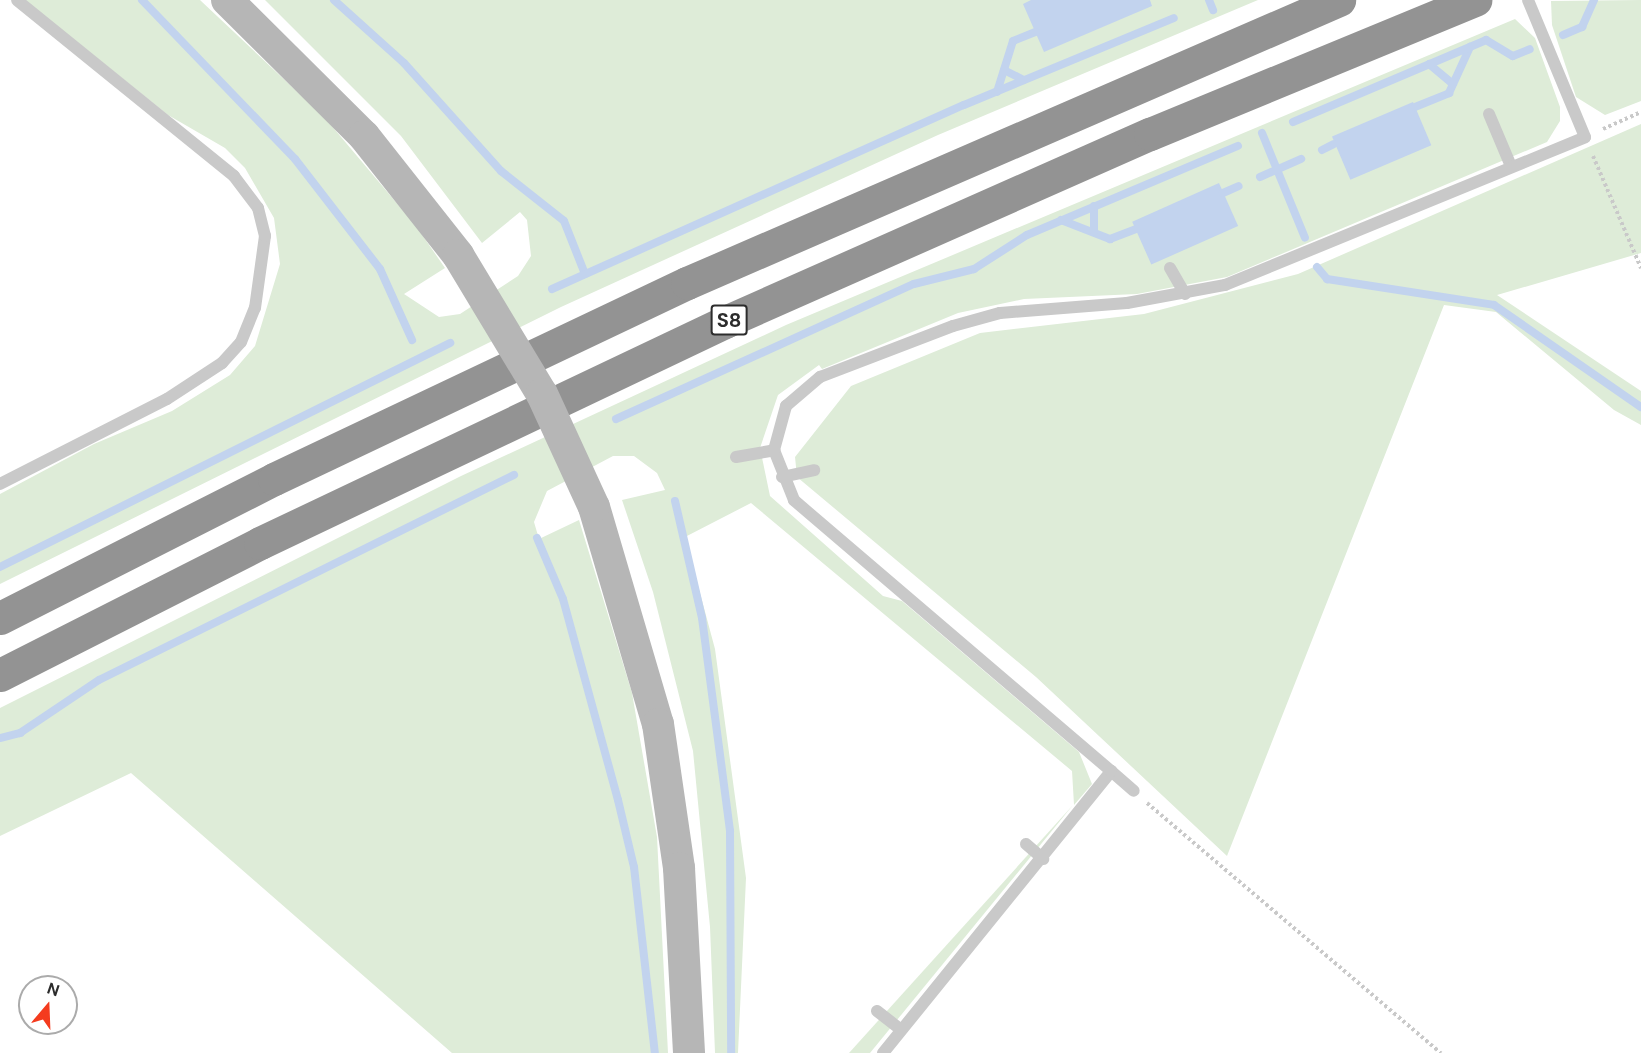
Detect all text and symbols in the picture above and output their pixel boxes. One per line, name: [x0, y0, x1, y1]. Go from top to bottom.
road number: S8: [710, 303, 748, 337]
north arrow: [18, 975, 78, 1035]
text: N: [44, 978, 62, 1001]

